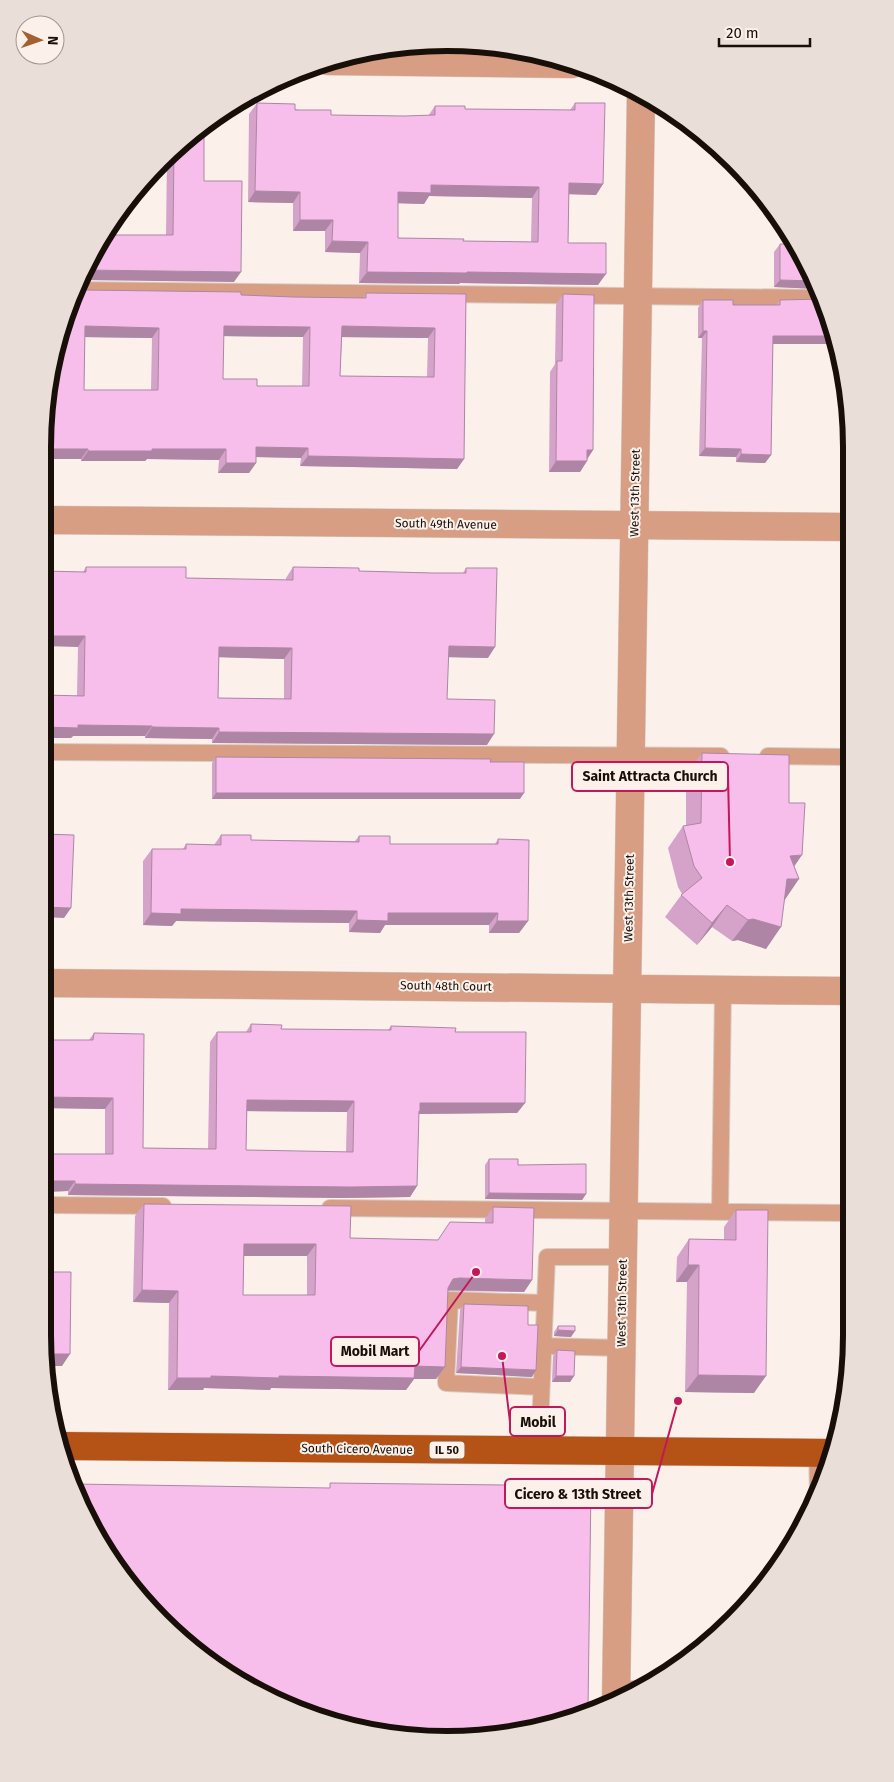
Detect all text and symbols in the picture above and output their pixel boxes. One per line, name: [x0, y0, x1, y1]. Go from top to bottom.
north arrow: [15, 15, 65, 65]
scale bar: [719, 15, 810, 47]
text: 20 m: [726, 24, 759, 42]
text: N: [44, 35, 61, 45]
street label: West 13th Street: [627, 448, 643, 537]
street label: South 49th Avenue: [395, 516, 497, 532]
callout: Saint Attracta Church: [572, 762, 728, 791]
text: Saint Attracta Church: [582, 768, 718, 785]
street label: West 13th Street: [621, 853, 637, 942]
street label: South 48th Court: [400, 978, 493, 994]
street label: West 13th Street: [614, 1258, 630, 1347]
callout: Mobil Mart: [331, 1337, 419, 1366]
text: Mobil Mart: [341, 1343, 410, 1360]
callout: Mobil: [510, 1407, 565, 1436]
text: Mobil: [520, 1414, 557, 1431]
street label: South Cicero Avenue: [301, 1441, 413, 1457]
road number: IL 50: [430, 1442, 464, 1458]
callout: Cicero & 13th Street: [505, 1479, 652, 1508]
text: Cicero & 13th Street: [515, 1486, 642, 1503]

